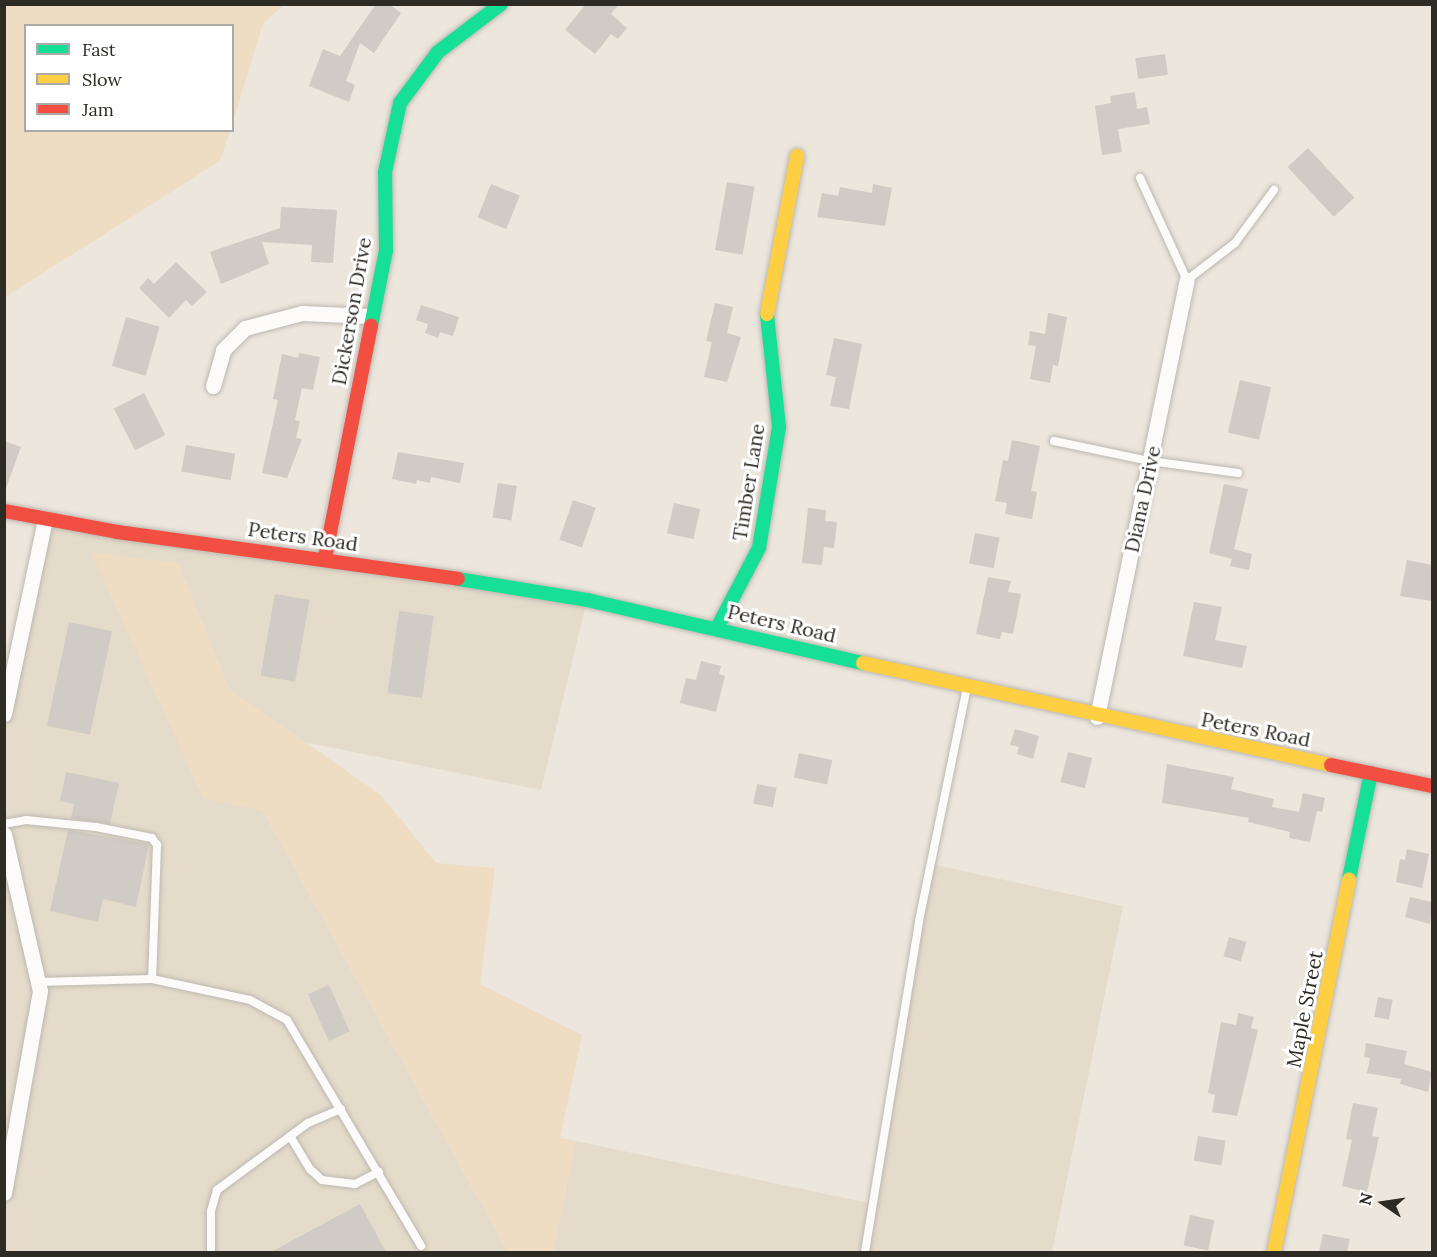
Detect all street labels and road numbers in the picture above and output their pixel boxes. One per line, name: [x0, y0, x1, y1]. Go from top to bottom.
street label: Dickerson Drive: [326, 235, 376, 387]
street label: Timber Lane: [727, 422, 769, 542]
street label: Diana Drive: [1119, 443, 1165, 555]
street label: Peters Road: [246, 516, 360, 556]
street label: Peters Road: [725, 599, 839, 647]
street label: Peters Road: [1199, 707, 1313, 751]
street label: Maple Street: [1281, 948, 1327, 1070]

